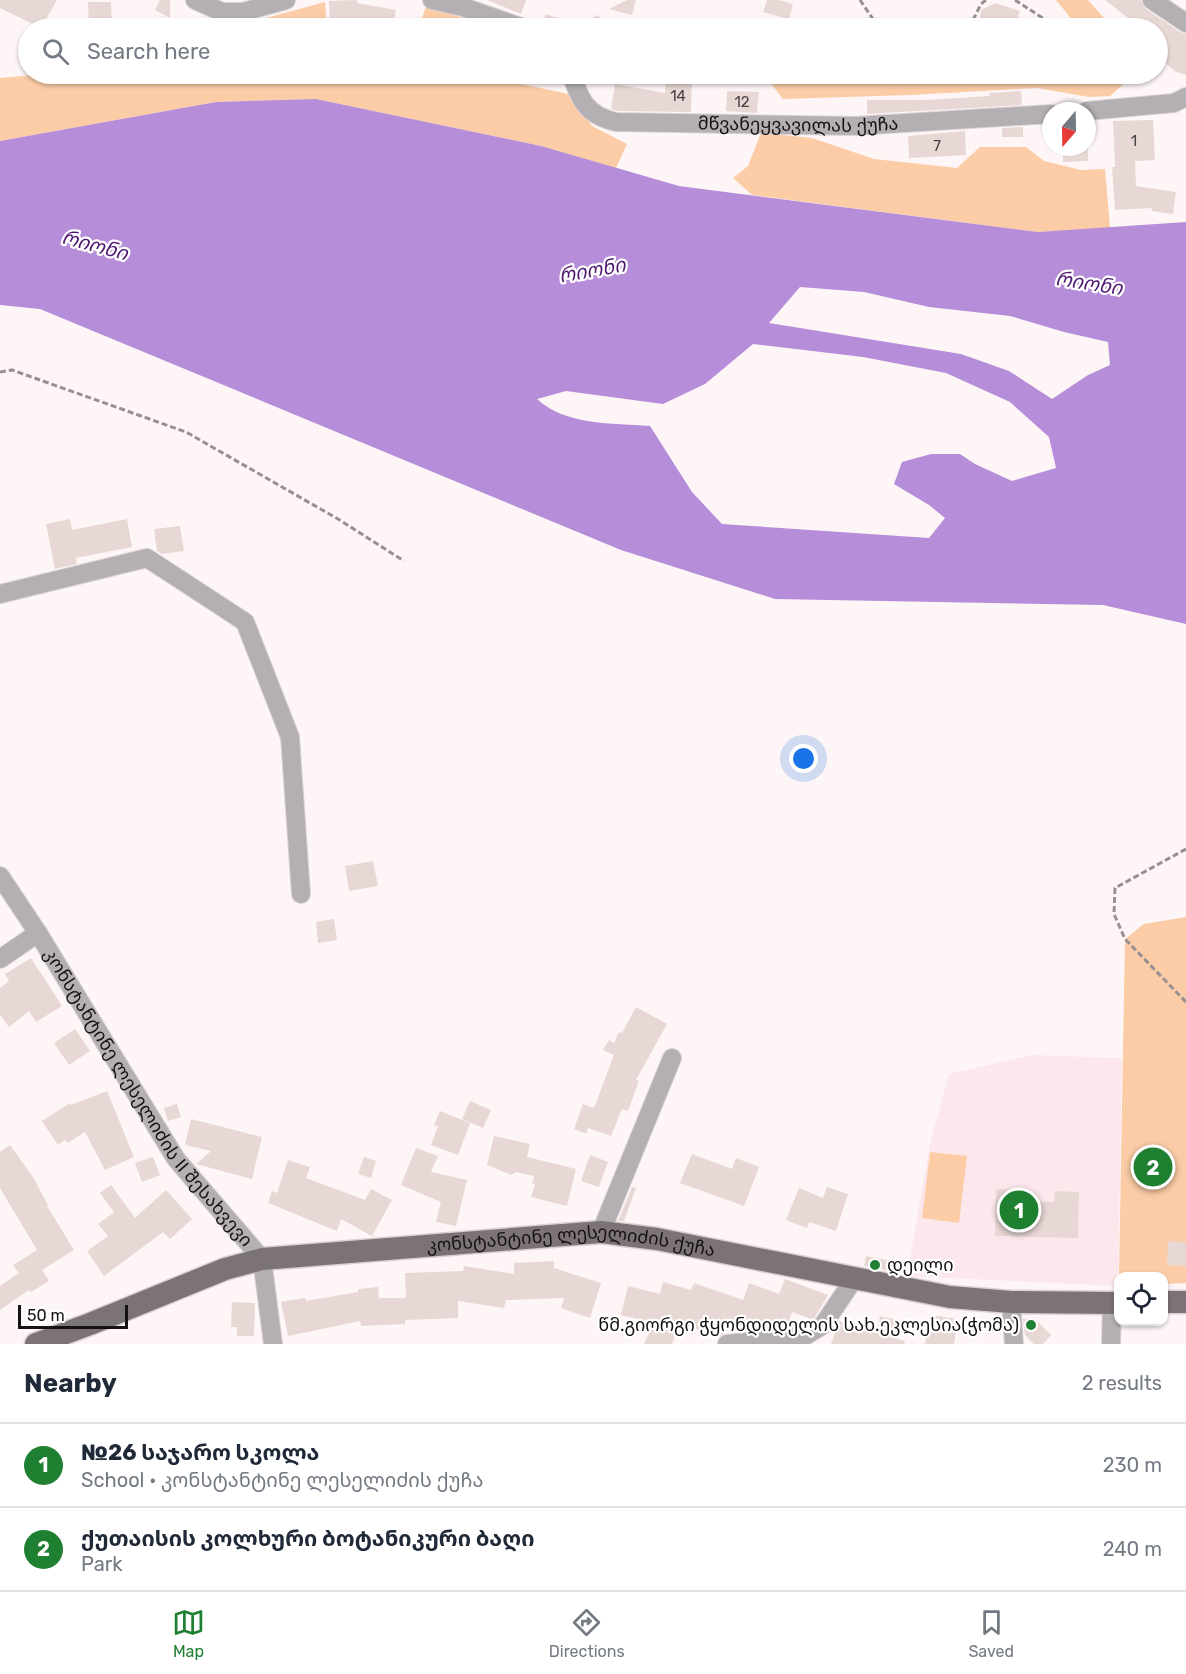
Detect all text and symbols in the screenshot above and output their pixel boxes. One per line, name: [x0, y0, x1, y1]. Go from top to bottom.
search box: [18, 18, 1168, 84]
icon: search: [39, 35, 72, 68]
text: Search here: [87, 38, 210, 65]
house number: 14: [670, 87, 686, 105]
house number: 12: [734, 93, 750, 111]
north arrow: [1042, 102, 1096, 156]
street label: მწვანეყვავილას ქუჩა: [698, 112, 899, 137]
house number: 1: [1131, 132, 1137, 150]
house number: 7: [933, 137, 941, 155]
water label: რიონი: [59, 225, 132, 266]
water label: რიონი: [557, 252, 629, 288]
water label: რიონი: [1054, 266, 1126, 300]
your location: [789, 744, 818, 773]
street label: კონსტანტინე ლესელიძის II შესახვევი: [39, 944, 257, 1251]
pin: 2: [1134, 1144, 1172, 1190]
pin: 1: [1000, 1188, 1038, 1232]
street label: კონსტანტინე ლესელიძის ქუჩა: [426, 1221, 717, 1261]
place label: დეილი: [887, 1254, 954, 1276]
marker: დეილი: [868, 1258, 882, 1272]
map controls: [1114, 1272, 1168, 1326]
button: locate: [1114, 1272, 1168, 1326]
scale bar: [18, 1302, 128, 1330]
text: 50 m: [27, 1306, 65, 1325]
place label: წმ.გიორგი ჭყონდიდელის სახ.ეკლესია(ჭომა): [598, 1314, 1019, 1336]
marker: წმ.გიორგი ჭყონდიდელის სახ.ეკლესია(ჭომა): [1024, 1318, 1038, 1332]
text: Nearby: [24, 1368, 117, 1399]
text: 2 results: [1082, 1371, 1162, 1395]
text: №26 საჯარო სკოლა: [81, 1439, 319, 1466]
text: 1: [39, 1453, 48, 1477]
text: 230 m: [1103, 1453, 1162, 1477]
text: School · კონსტანტინე ლესელიძის ქუჩა: [81, 1468, 483, 1492]
text: ქუთაისის კოლხური ბოტანიკური ბაღი: [81, 1525, 534, 1552]
text: 2: [37, 1537, 50, 1561]
text: 240 m: [1103, 1537, 1162, 1561]
text: Park: [81, 1552, 123, 1576]
tab: Map: [172, 1606, 205, 1661]
tab: Directions: [549, 1606, 625, 1661]
tab: Saved: [968, 1606, 1014, 1661]

